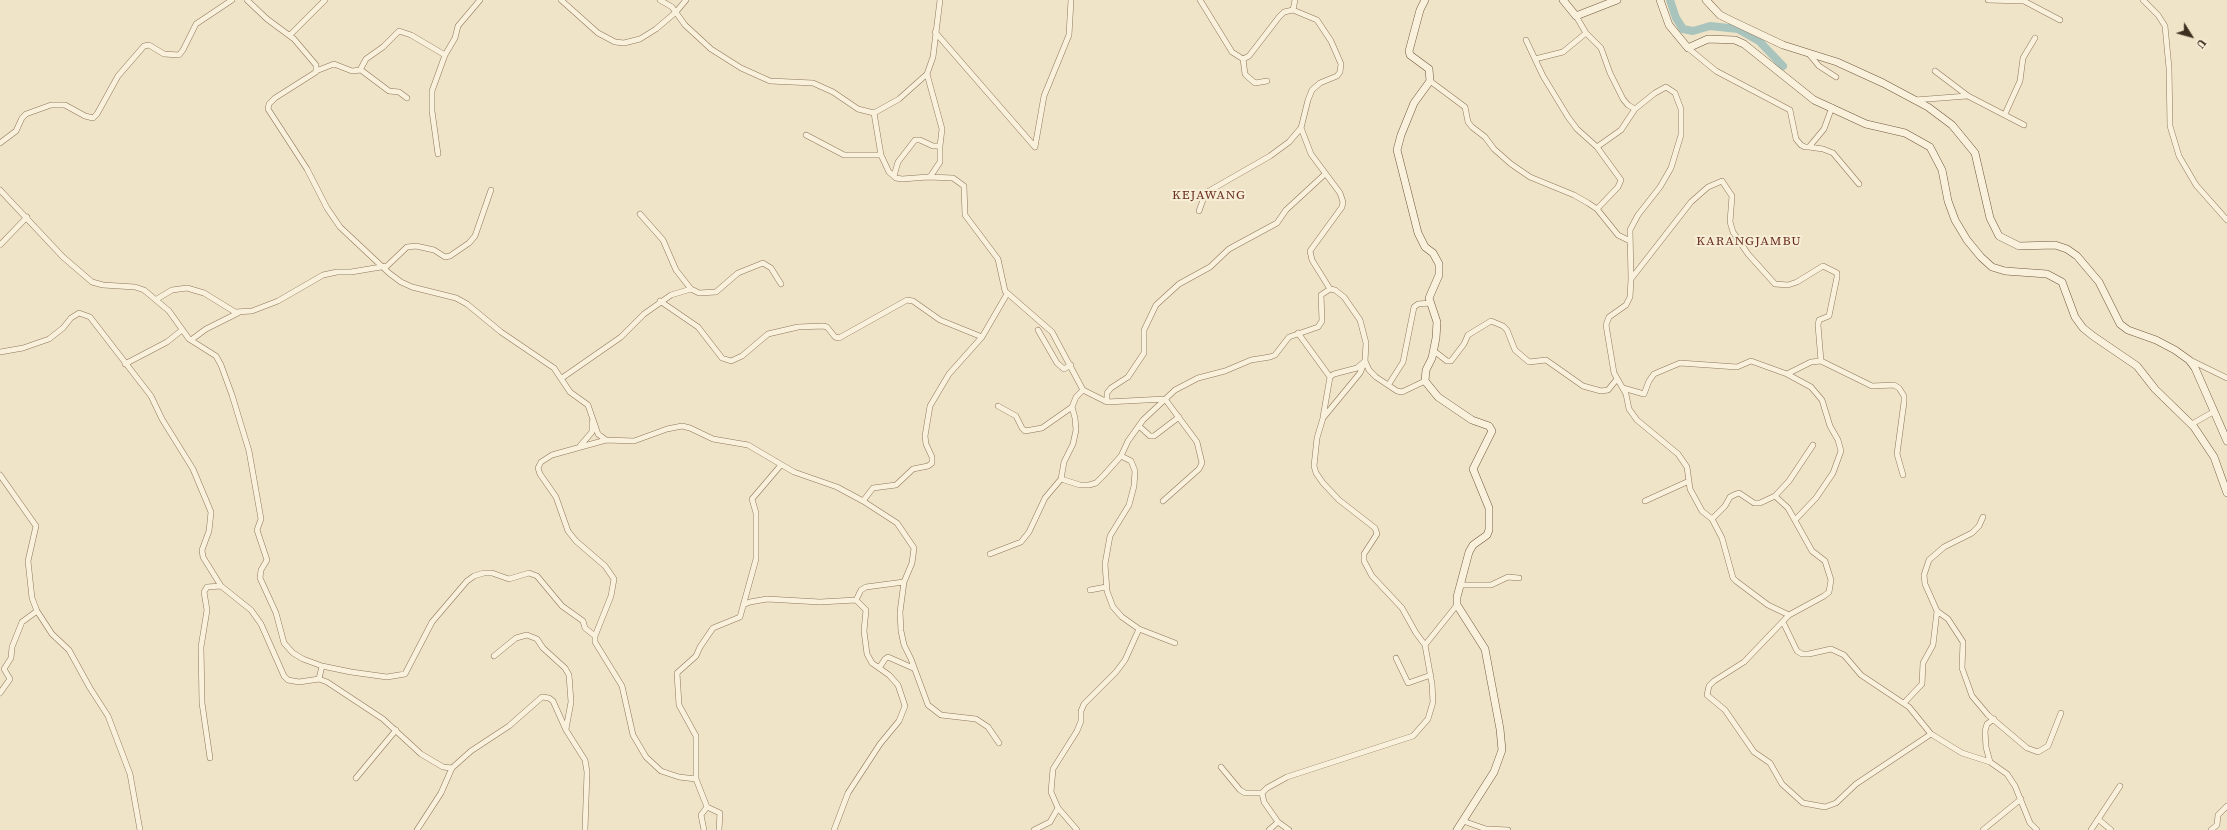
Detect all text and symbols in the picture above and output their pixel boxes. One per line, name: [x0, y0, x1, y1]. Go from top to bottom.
north arrow: [2171, 16, 2211, 56]
text: U: [2193, 36, 2209, 51]
district label: KEJAWANG: [1172, 188, 1246, 204]
district label: KARANGJAMBU: [1696, 234, 1802, 250]

